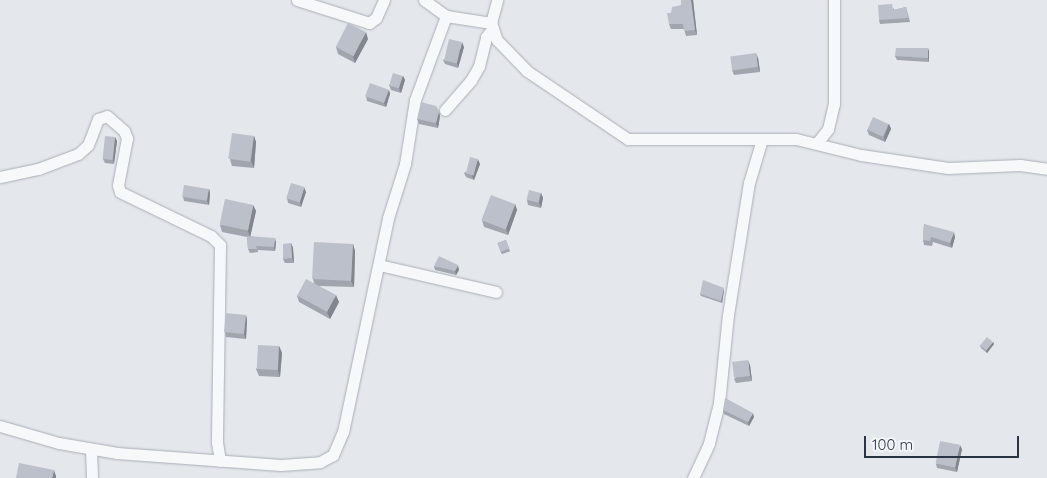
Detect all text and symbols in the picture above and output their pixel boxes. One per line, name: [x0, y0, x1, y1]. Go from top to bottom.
scale bar: [867, 426, 1022, 458]
text: 100 m: [872, 435, 913, 454]

